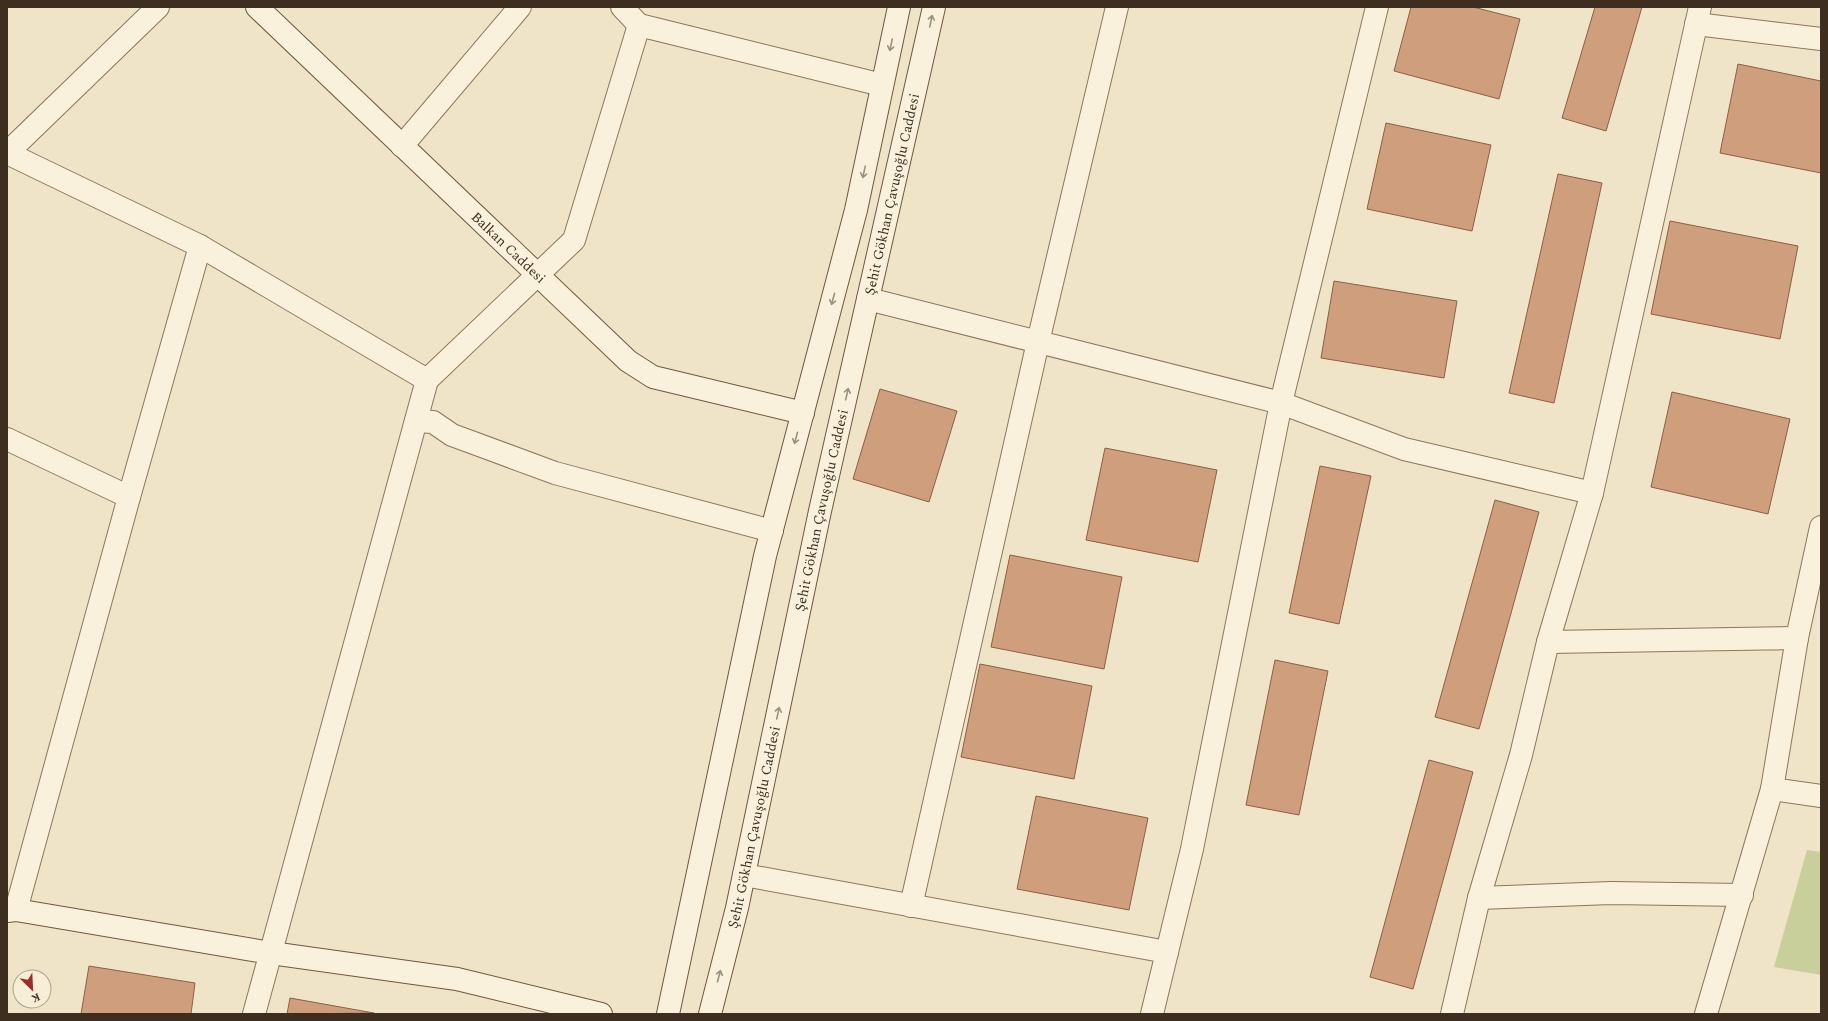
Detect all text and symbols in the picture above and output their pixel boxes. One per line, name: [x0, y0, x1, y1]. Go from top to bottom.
one-way arrow: [927, 15, 935, 28]
one-way arrow: [886, 38, 894, 51]
street label: Şehit Gökhan Çavuşoğlu Caddesi: [859, 91, 925, 297]
one-way arrow: [860, 166, 868, 179]
street label: Balkan Caddesi: [466, 207, 550, 288]
one-way arrow: [829, 292, 836, 305]
one-way arrow: [843, 388, 851, 401]
street label: Şehit Gökhan Çavuşoğlu Caddesi: [789, 407, 854, 613]
one-way arrow: [792, 431, 799, 444]
one-way arrow: [774, 707, 782, 720]
street label: Şehit Gökhan Çavuşoğlu Caddesi: [722, 724, 786, 931]
north arrow: [12, 969, 52, 1009]
one-way arrow: [716, 970, 724, 983]
text: K: [28, 988, 43, 1007]

